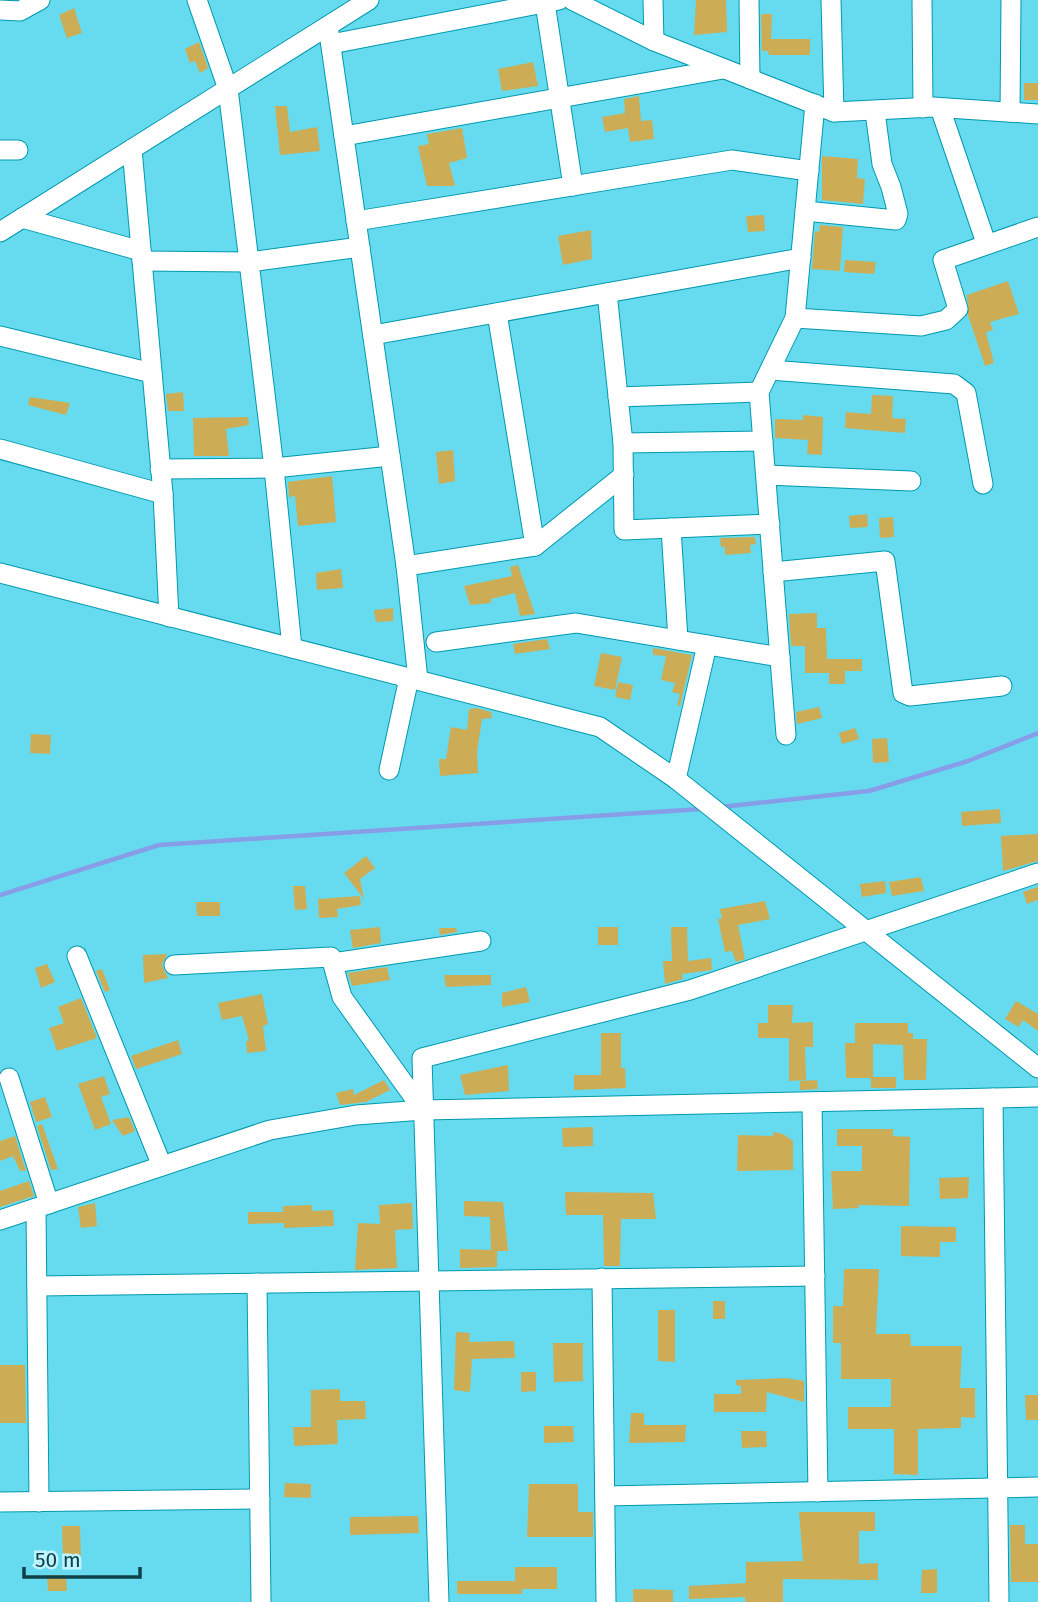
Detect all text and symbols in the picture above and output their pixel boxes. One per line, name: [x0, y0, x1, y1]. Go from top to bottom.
scale bar: [24, 1536, 140, 1580]
text: 50 m: [35, 1547, 81, 1573]

